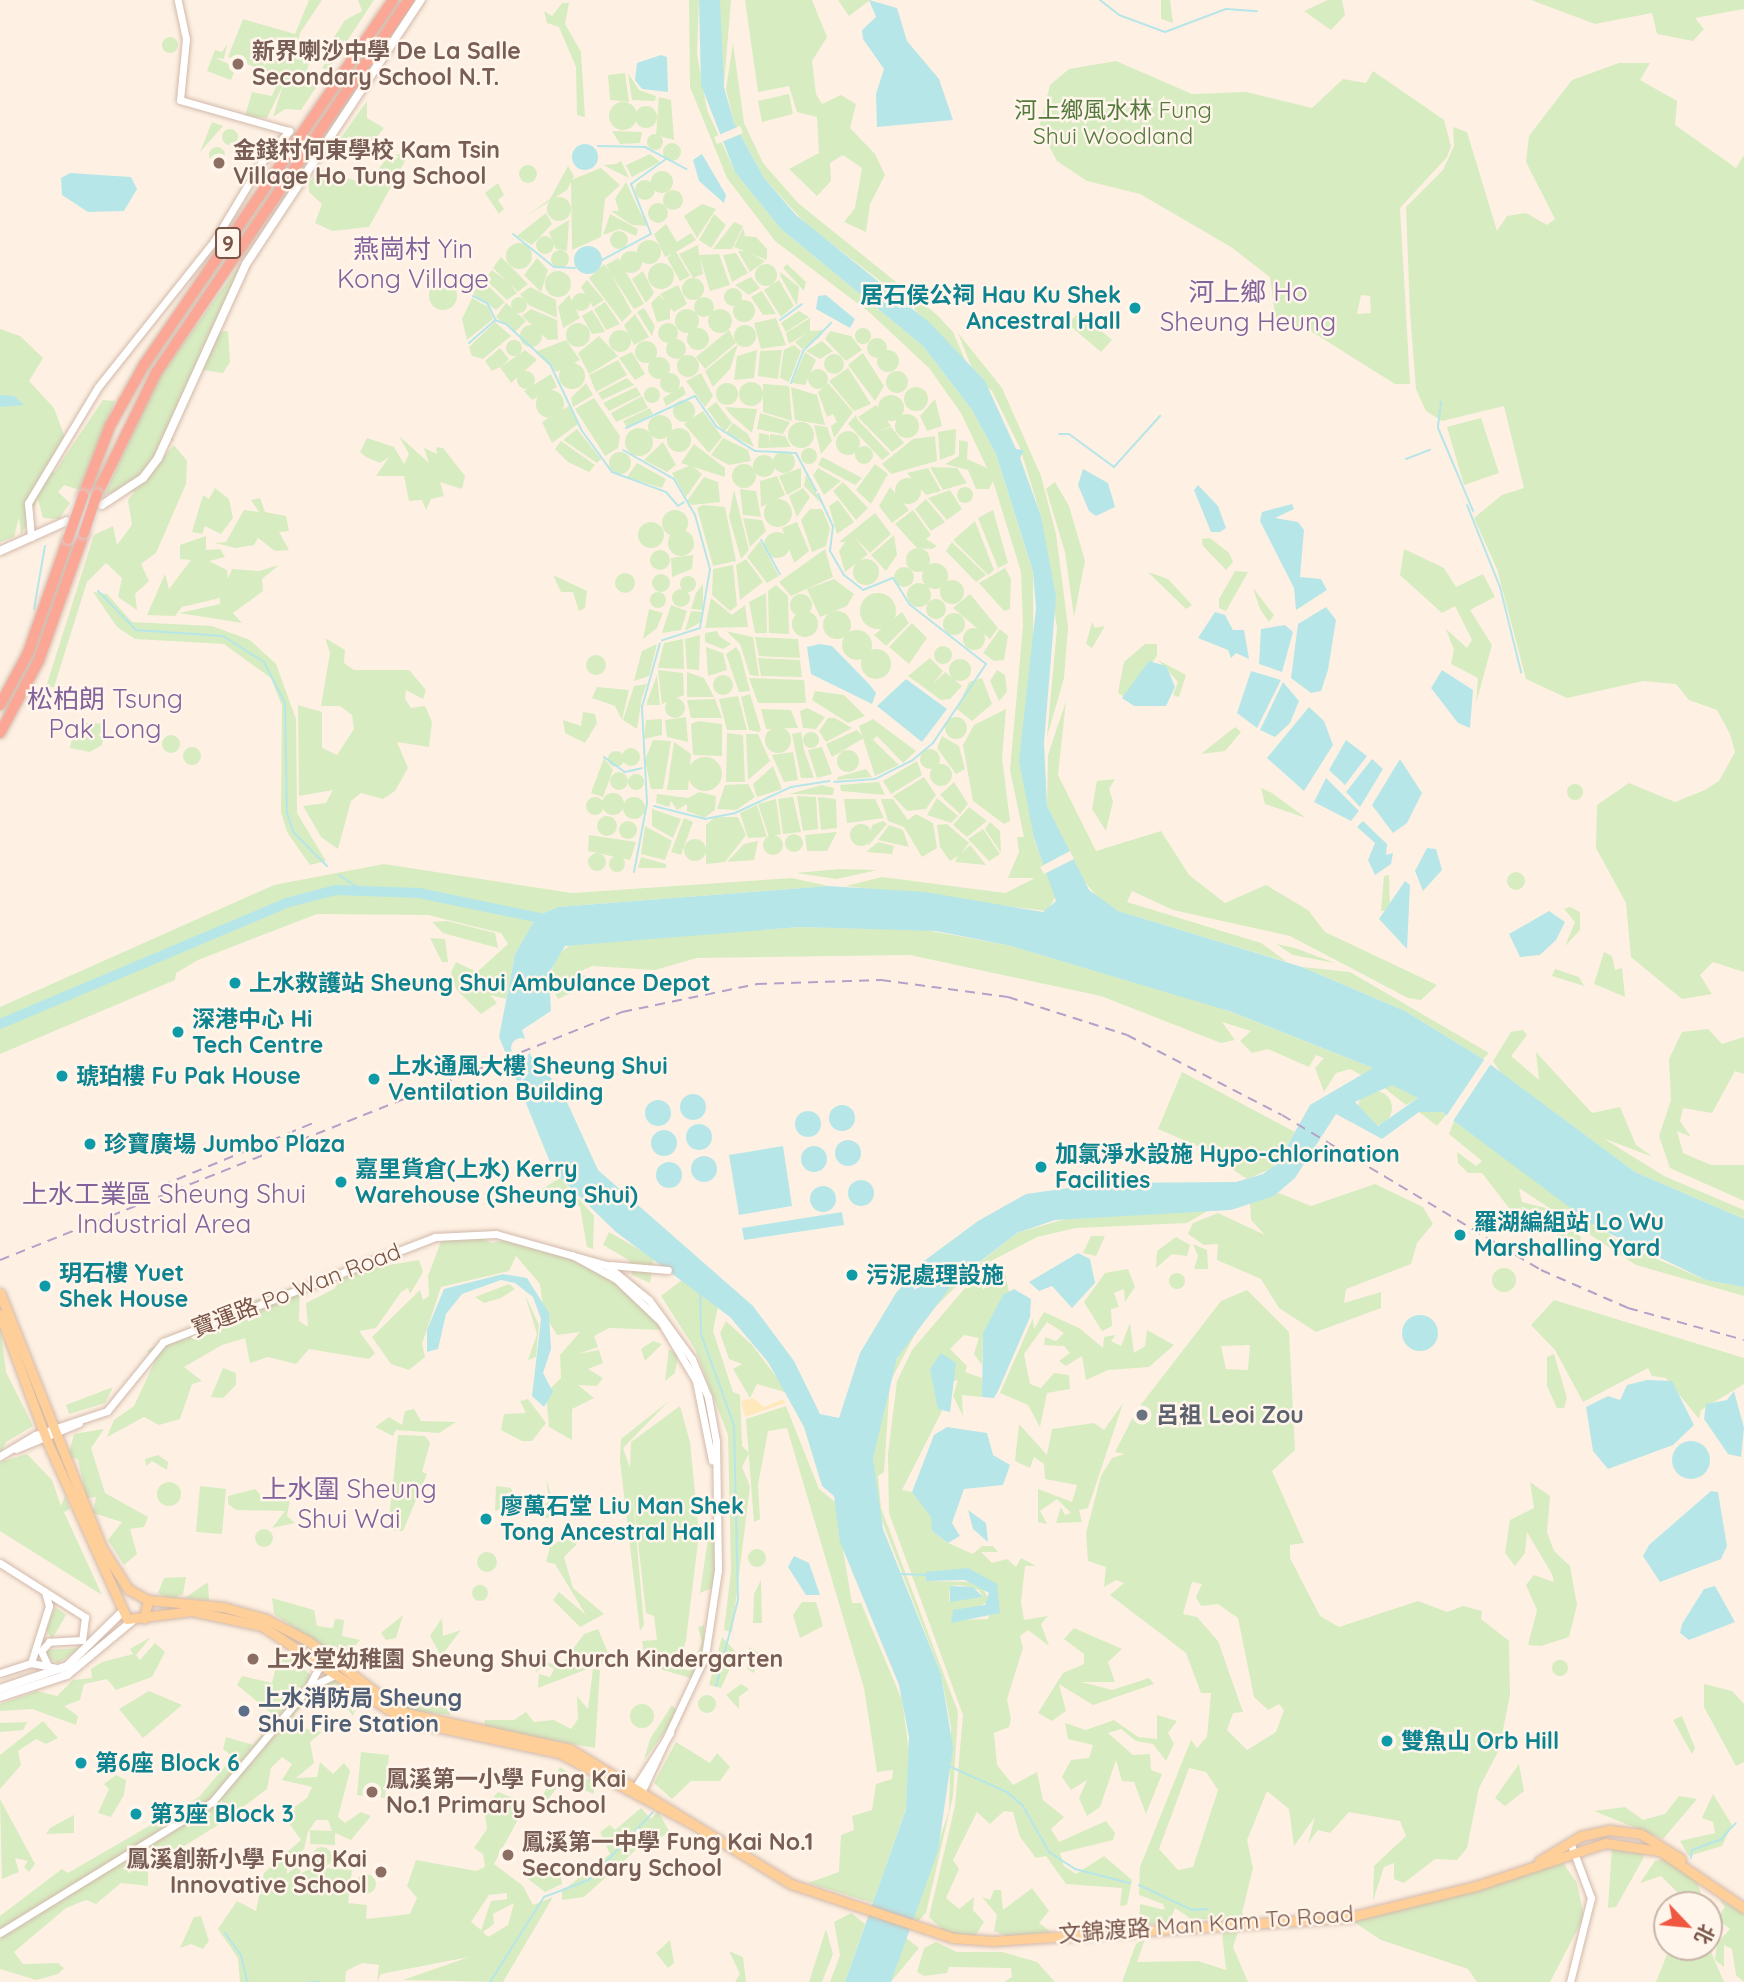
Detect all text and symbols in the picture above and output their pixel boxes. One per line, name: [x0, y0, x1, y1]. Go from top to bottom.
place label: 新界喇沙中學 De La Salle Secondary School N.T.: [252, 37, 521, 91]
marker: 新界喇沙中學 De La Salle Secondary School N.T.: [230, 56, 246, 72]
park label: 河上鄉風水林 Fung Shui Woodland: [1014, 96, 1212, 150]
place label: 金錢村何東學校 Kam Tsin Village Ho Tung School: [233, 136, 500, 190]
marker: 金錢村何東學校 Kam Tsin Village Ho Tung School: [211, 155, 227, 171]
road number: 9: [214, 226, 242, 260]
district label: 燕崗村 Yin Kong Village: [326, 233, 500, 294]
district label: 河上鄉 Ho Sheung Heung: [1149, 276, 1347, 338]
place label: 居石侯公祠 Hau Ku Shek Ancestral Hall: [860, 281, 1121, 335]
marker: 居石侯公祠 Hau Ku Shek Ancestral Hall: [1127, 300, 1143, 316]
district label: 松柏朗 Tsung Pak Long: [27, 683, 183, 744]
place label: 上水救護站 Sheung Shui Ambulance Depot: [249, 969, 711, 997]
marker: 上水救護站 Sheung Shui Ambulance Depot: [227, 975, 243, 991]
place label: 深港中心 Hi Tech Centre: [192, 1005, 323, 1059]
marker: 深港中心 Hi Tech Centre: [170, 1024, 186, 1040]
place label: 上水通風大樓 Sheung Shui Ventilation Building: [388, 1052, 668, 1106]
place label: 琥珀樓 Fu Pak House: [76, 1062, 301, 1090]
marker: 琥珀樓 Fu Pak House: [54, 1068, 70, 1084]
marker: 上水通風大樓 Sheung Shui Ventilation Building: [366, 1071, 382, 1087]
place label: 珍寶廣場 Jumbo Plaza: [104, 1130, 345, 1158]
marker: 珍寶廣場 Jumbo Plaza: [82, 1136, 98, 1152]
place label: 加氯淨水設施 Hypo-chlorination Facilities: [1055, 1140, 1400, 1194]
place label: 嘉里貨倉(上水) Kerry Warehouse (Sheung Shui): [355, 1155, 638, 1209]
marker: 加氯淨水設施 Hypo-chlorination Facilities: [1033, 1159, 1049, 1175]
marker: 嘉里貨倉(上水) Kerry Warehouse (Sheung Shui): [333, 1174, 349, 1190]
district label: 上水工業區 Sheung Shui Industrial Area: [22, 1178, 306, 1240]
place label: 羅湖編組站 Lo Wu Marshalling Yard: [1474, 1208, 1664, 1262]
marker: 羅湖編組站 Lo Wu Marshalling Yard: [1452, 1227, 1468, 1243]
street label: 寶運路 Po Wan Road: [188, 1237, 404, 1343]
place label: 玥石樓 Yuet Shek House: [59, 1259, 188, 1313]
place label: 污泥處理設施: [866, 1261, 1004, 1289]
marker: 污泥處理設施: [844, 1267, 860, 1283]
marker: 玥石樓 Yuet Shek House: [37, 1278, 53, 1294]
place label: 呂祖 Leoi Zou: [1156, 1401, 1304, 1429]
marker: 呂祖 Leoi Zou: [1134, 1407, 1150, 1423]
district label: 上水圍 Sheung Shui Wai: [261, 1473, 437, 1534]
place label: 廖萬石堂 Liu Man Shek Tong Ancestral Hall: [500, 1492, 744, 1546]
marker: 廖萬石堂 Liu Man Shek Tong Ancestral Hall: [478, 1511, 494, 1527]
place label: 上水堂幼稚園 Sheung Shui Church Kindergarten: [267, 1645, 783, 1673]
marker: 上水堂幼稚園 Sheung Shui Church Kindergarten: [245, 1651, 261, 1667]
place label: 上水消防局 Sheung Shui Fire Station: [258, 1684, 462, 1738]
marker: 上水消防局 Sheung Shui Fire Station: [236, 1703, 252, 1719]
place label: 雙魚山 Orb Hill: [1401, 1727, 1559, 1755]
marker: 雙魚山 Orb Hill: [1379, 1733, 1395, 1749]
place label: 第6座 Block 6: [95, 1749, 240, 1777]
marker: 第6座 Block 6: [73, 1755, 89, 1771]
place label: 鳳溪第一小學 Fung Kai No.1 Primary School: [386, 1765, 626, 1819]
marker: 鳳溪第一小學 Fung Kai No.1 Primary School: [364, 1784, 380, 1800]
place label: 第3座 Block 3: [150, 1800, 294, 1828]
marker: 第3座 Block 3: [128, 1806, 144, 1822]
place label: 鳳溪第一中學 Fung Kai No.1 Secondary School: [522, 1828, 814, 1882]
place label: 鳳溪創新小學 Fung Kai Innovative School: [127, 1845, 367, 1899]
marker: 鳳溪第一中學 Fung Kai No.1 Secondary School: [500, 1847, 516, 1863]
marker: 鳳溪創新小學 Fung Kai Innovative School: [373, 1864, 389, 1880]
north arrow: [1653, 1891, 1723, 1961]
street label: 文錦渡路 Man Kam To Road: [1057, 1900, 1355, 1948]
text: 北: [1690, 1921, 1720, 1948]

